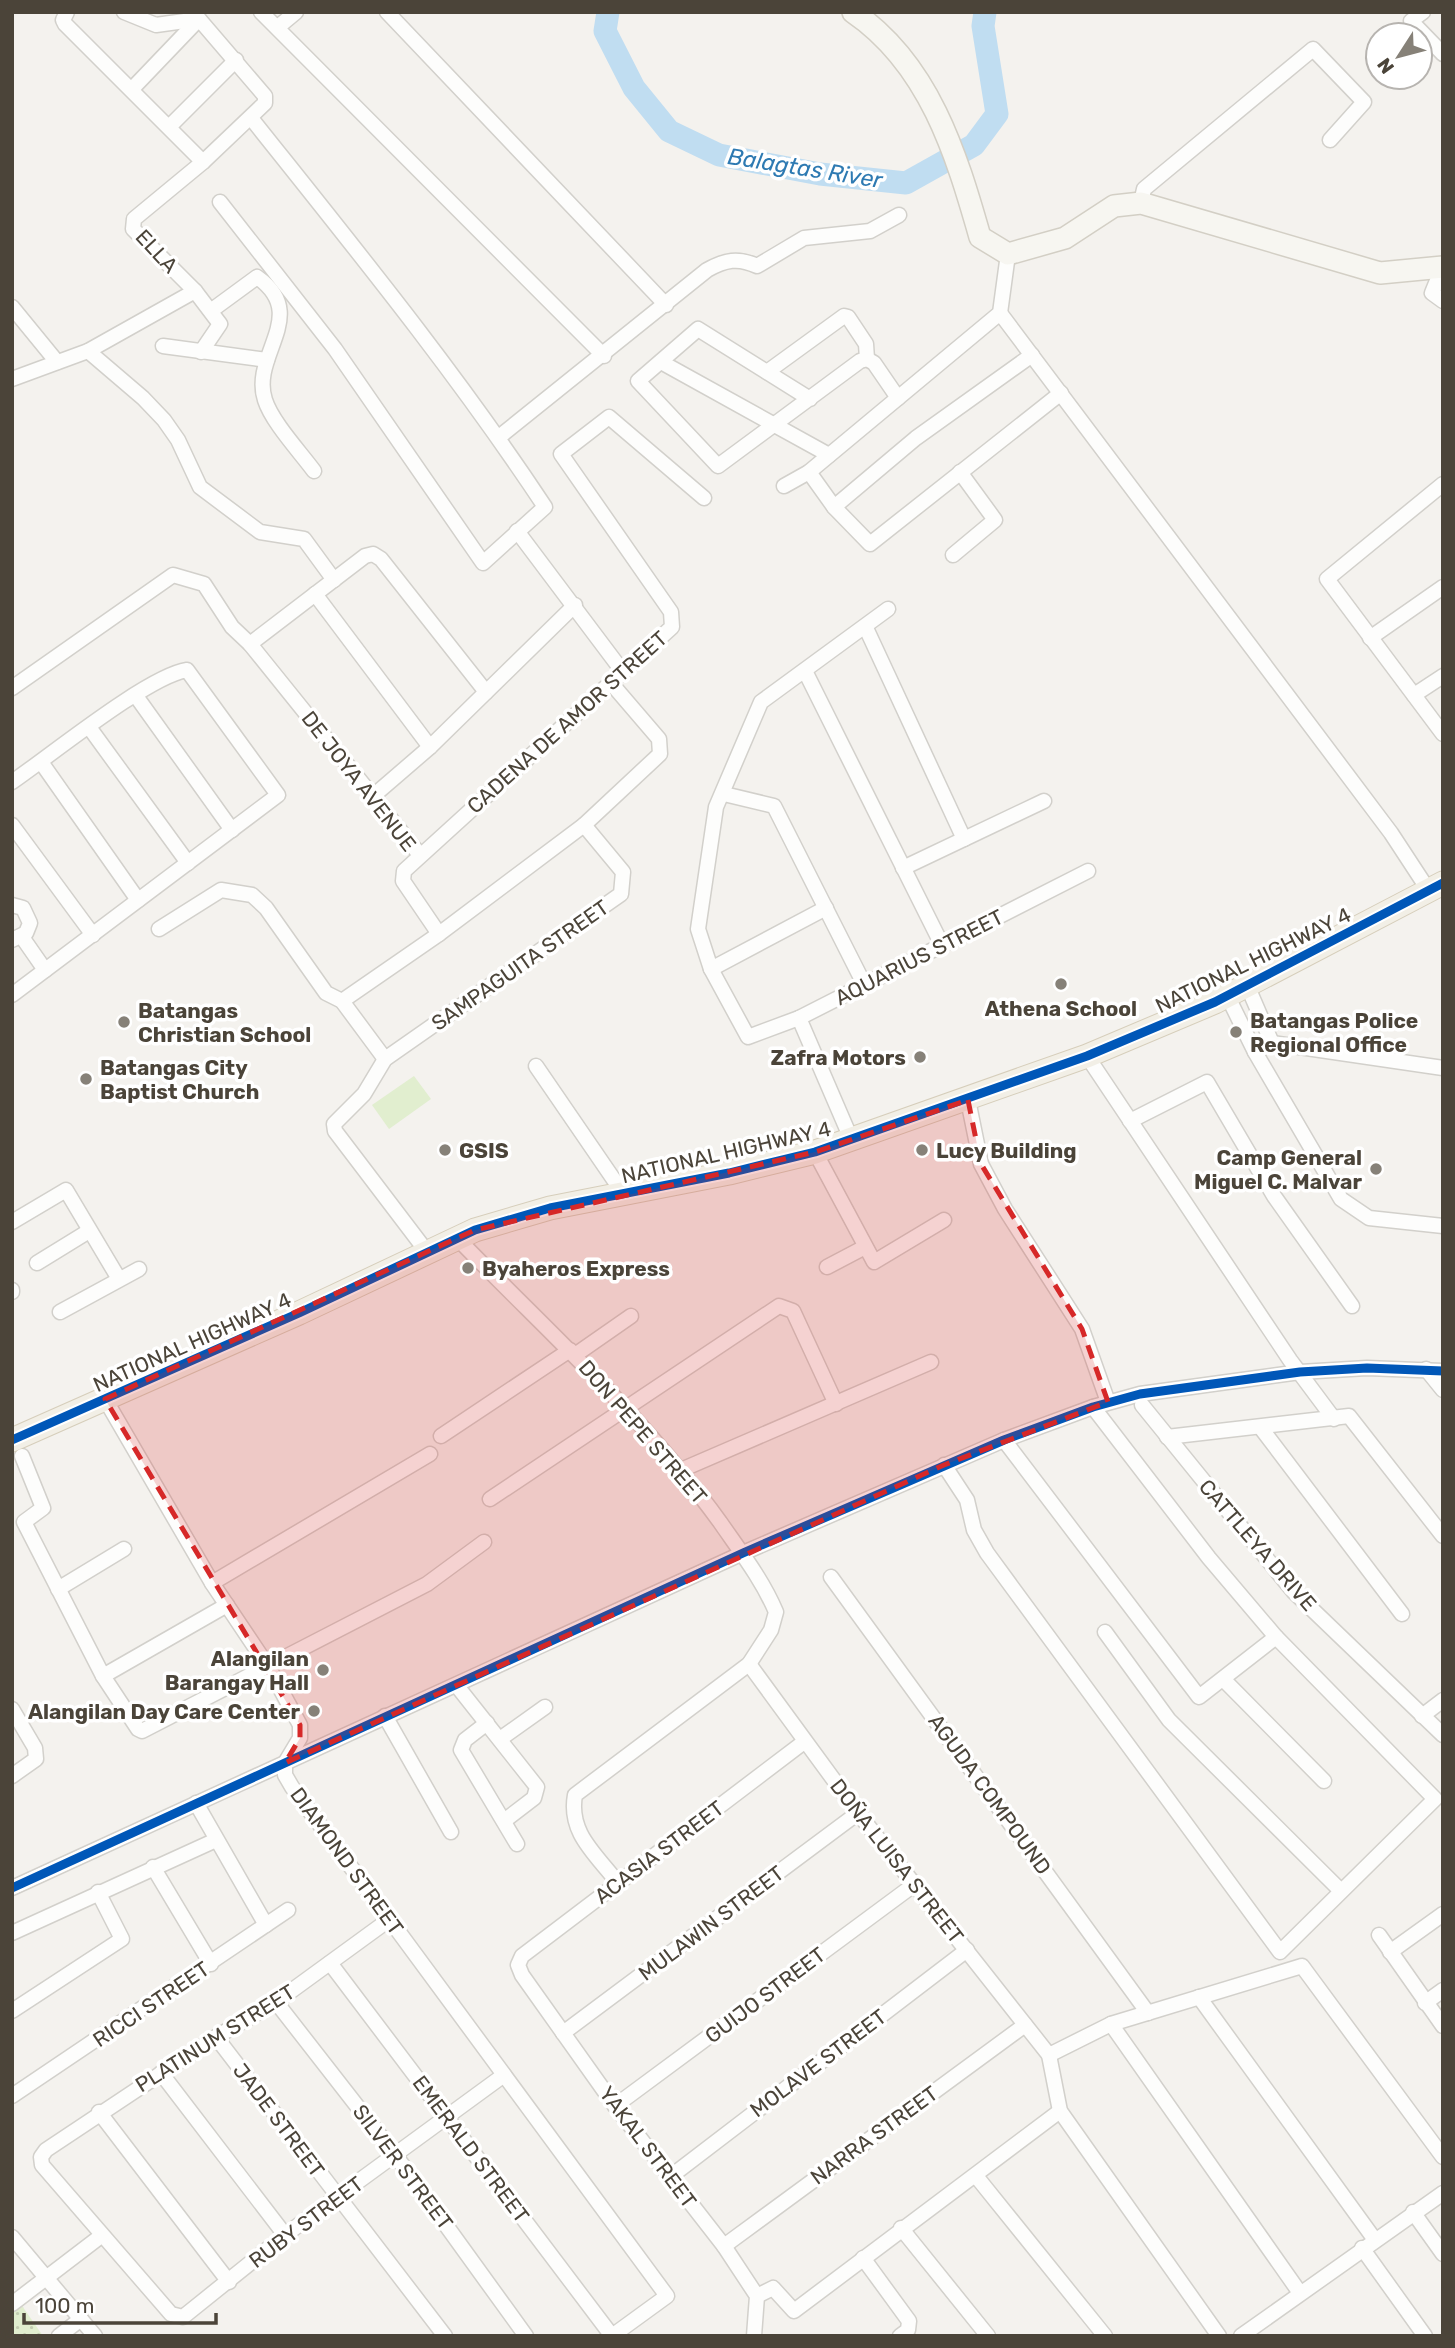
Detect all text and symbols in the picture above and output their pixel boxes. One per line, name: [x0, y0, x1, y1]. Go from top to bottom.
north arrow: [1364, 21, 1434, 91]
text: N: [1372, 53, 1399, 78]
water label: Balagtas River: [726, 142, 885, 194]
street label: ELLA: [131, 224, 183, 278]
street label: CADENA DE AMOR STREET: [462, 626, 672, 818]
street label: DE JOYA AVENUE: [297, 706, 421, 856]
street label: SAMPAGUITA STREET: [427, 894, 613, 1036]
street label: NATIONAL HIGHWAY 4: [1151, 902, 1355, 1018]
street label: AQUARIUS STREET: [831, 904, 1007, 1010]
marker: Athena School: [1053, 976, 1069, 992]
place label: Athena School: [985, 996, 1137, 1021]
place label: Batangas Christian School: [138, 998, 311, 1047]
place label: Batangas Police Regional Office: [1250, 1008, 1418, 1057]
marker: Batangas Christian School: [116, 1014, 132, 1030]
marker: Batangas Police Regional Office: [1228, 1024, 1244, 1040]
place label: Zafra Motors: [771, 1045, 906, 1070]
marker: Zafra Motors: [912, 1049, 928, 1065]
place label: Batangas City Baptist Church: [100, 1055, 259, 1104]
marker: Batangas City Baptist Church: [78, 1071, 94, 1087]
street label: NATIONAL HIGHWAY 4: [619, 1116, 833, 1188]
place label: GSIS: [459, 1138, 509, 1163]
place label: Lucy Building: [936, 1138, 1077, 1163]
marker: GSIS: [437, 1142, 453, 1158]
marker: Lucy Building: [914, 1142, 930, 1158]
place label: Camp General Miguel C. Malvar: [1194, 1145, 1362, 1194]
marker: Camp General Miguel C. Malvar: [1368, 1161, 1384, 1177]
place label: Byaheros Express: [482, 1256, 670, 1281]
marker: Byaheros Express: [460, 1260, 476, 1276]
street label: NATIONAL HIGHWAY 4: [89, 1287, 295, 1397]
street label: DON PEPE STREET: [574, 1355, 712, 1509]
street label: CATTLEYA DRIVE: [1194, 1474, 1322, 1616]
place label: Alangilan Barangay Hall: [165, 1646, 309, 1695]
marker: Alangilan Barangay Hall: [315, 1662, 331, 1678]
place label: Alangilan Day Care Center: [28, 1699, 300, 1724]
marker: Alangilan Day Care Center: [306, 1703, 322, 1719]
street label: AGUDA COMPOUND: [923, 1709, 1057, 1879]
street label: DOÑA LUISA STREET: [825, 1774, 969, 1948]
street label: DIAMOND STREET: [285, 1783, 409, 1939]
street label: ACASIA STREET: [589, 1795, 729, 1909]
street label: MULAWIN STREET: [633, 1860, 789, 1986]
street label: GUIJO STREET: [700, 1942, 830, 2048]
street label: RICCI STREET: [88, 1956, 214, 2052]
street label: PLATINUM STREET: [131, 1979, 299, 2097]
street label: MOLAVE STREET: [745, 2004, 891, 2122]
street label: JADE STREET: [228, 2058, 330, 2182]
street label: EMERALD STREET: [408, 2070, 534, 2228]
street label: NARRA STREET: [805, 2080, 943, 2190]
street label: YAKAL STREET: [594, 2081, 702, 2213]
street label: SILVER STREET: [348, 2099, 458, 2235]
street label: RUBY STREET: [244, 2171, 368, 2273]
scale bar: [24, 2282, 217, 2326]
text: 100 m: [35, 2293, 94, 2318]

